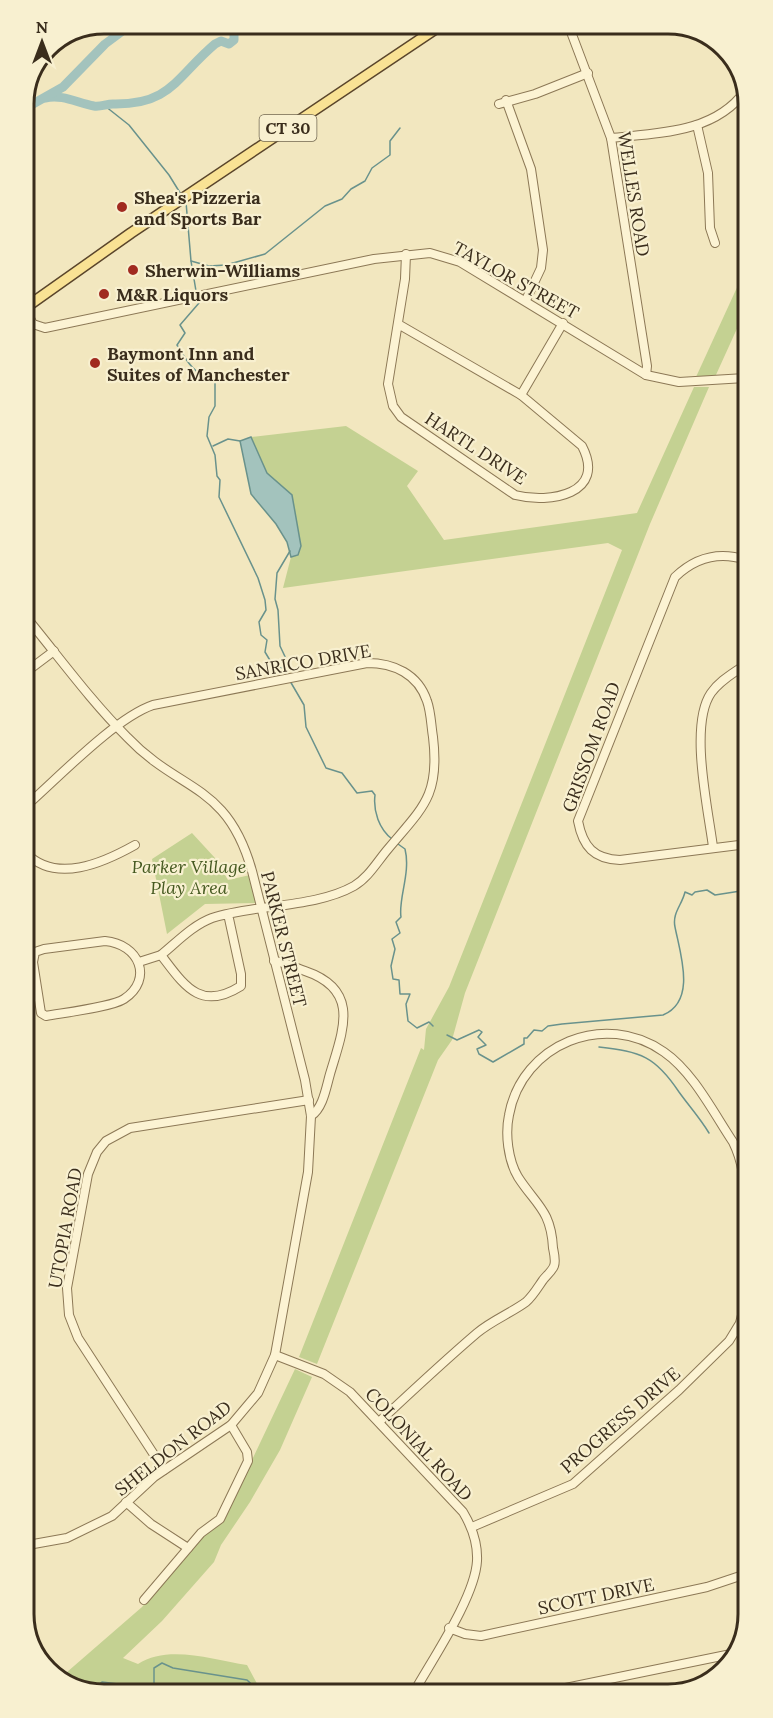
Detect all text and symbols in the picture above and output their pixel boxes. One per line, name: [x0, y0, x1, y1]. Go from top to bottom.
north arrow: [12, 12, 72, 72]
text: N: [36, 17, 48, 37]
road number: CT 30: [260, 115, 316, 141]
street label: WELLES ROAD: [613, 130, 655, 258]
place label: Shea's Pizzeria and Sports Bar: [134, 186, 262, 230]
marker: Shea's Pizzeria and Sports Bar: [115, 200, 129, 214]
street label: TAYLOR STREET: [449, 236, 583, 324]
place label: Sherwin-Williams: [145, 259, 301, 282]
marker: Sherwin-Williams: [126, 263, 140, 277]
place label: M&R Liquors: [116, 283, 229, 306]
marker: M&R Liquors: [97, 287, 111, 301]
place label: Baymont Inn and Suites of Manchester: [107, 342, 290, 386]
marker: Baymont Inn and Suites of Manchester: [88, 356, 102, 370]
street label: HARTL DRIVE: [421, 407, 531, 489]
street label: SANRICO DRIVE: [233, 639, 373, 685]
street label: GRISSOM ROAD: [557, 679, 625, 815]
park label: Parker Village Play Area: [132, 855, 246, 899]
street label: PARKER STREET: [256, 869, 312, 1010]
street label: UTOPIA ROAD: [43, 1166, 87, 1290]
street label: PROGRESS DRIVE: [555, 1362, 685, 1478]
street label: COLONIAL ROAD: [360, 1382, 478, 1506]
street label: SHELDON ROAD: [110, 1395, 236, 1501]
street label: SCOTT DRIVE: [536, 1572, 656, 1620]

